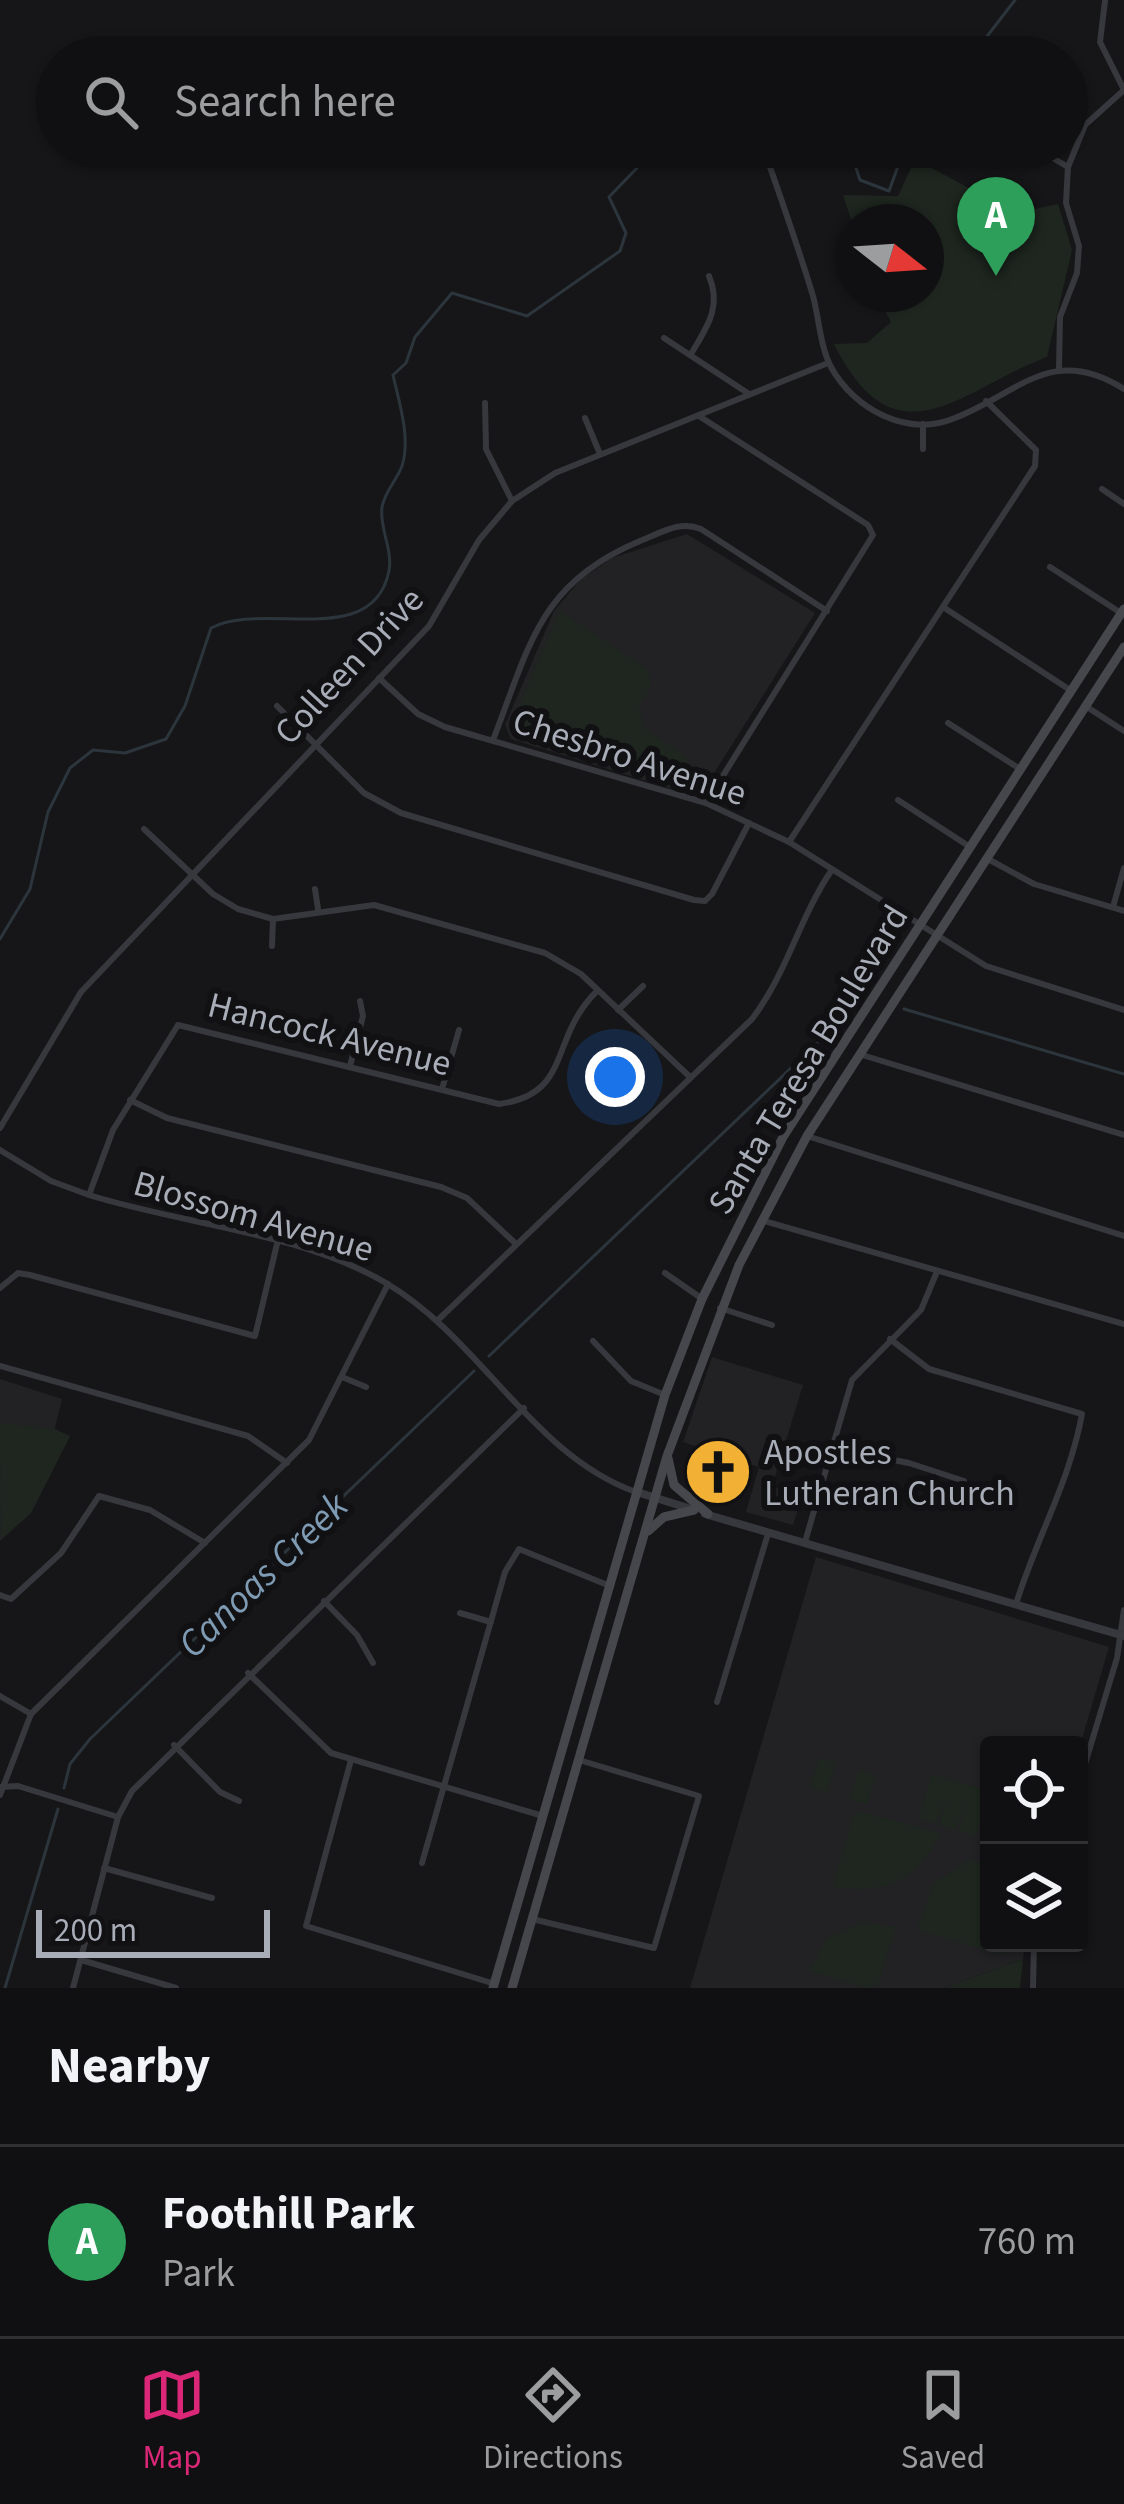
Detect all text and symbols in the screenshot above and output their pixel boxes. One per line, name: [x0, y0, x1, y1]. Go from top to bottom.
search box: [36, 36, 1088, 168]
icon: search: [78, 69, 144, 135]
text: Search here: [174, 70, 396, 134]
pin: A: [957, 177, 1035, 276]
north arrow: [836, 204, 944, 312]
street label: Colleen Drive: [263, 576, 436, 756]
street label: Chesbro Avenue: [506, 696, 753, 819]
street label: Santa Teresa Boulevard: [696, 895, 921, 1224]
street label: Hancock Avenue: [203, 980, 457, 1089]
your location: [585, 1047, 645, 1107]
street label: Blossom Avenue: [128, 1158, 380, 1275]
place label: Apostles Lutheran Church: [764, 1427, 1015, 1519]
church icon: Apostles Lutheran Church: [683, 1437, 753, 1507]
water label: Canoas Creek: [166, 1479, 362, 1671]
map controls: [980, 1736, 1088, 1952]
button: locate: [980, 1736, 1088, 1844]
button: layers: [980, 1844, 1088, 1952]
scale bar: [36, 1904, 270, 1957]
text: 200 m: [54, 1907, 137, 1954]
text: Nearby: [48, 2030, 210, 2102]
text: Foothill Park: [162, 2182, 415, 2246]
text: A: [76, 2214, 98, 2270]
text: 760 m: [978, 2214, 1076, 2270]
text: Park: [162, 2246, 235, 2302]
tab: Map: [139, 2362, 205, 2481]
tab: Directions: [483, 2362, 623, 2481]
tab: Saved: [901, 2362, 985, 2481]

